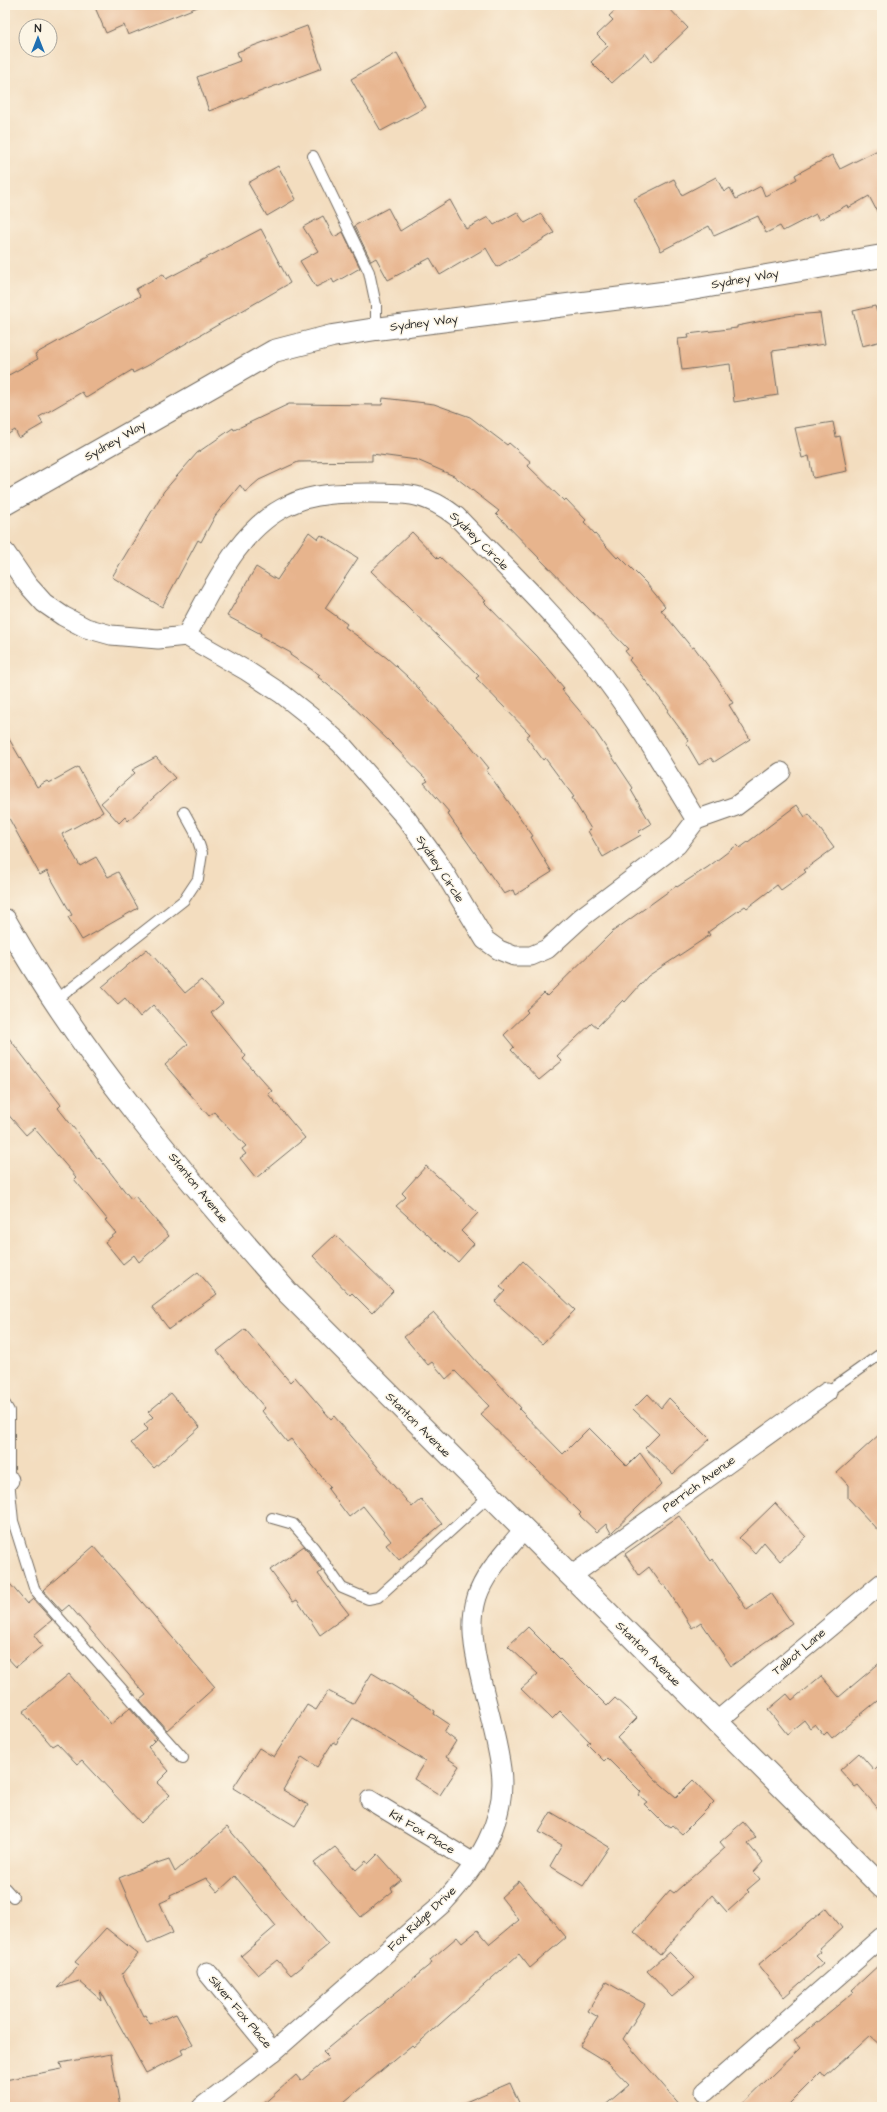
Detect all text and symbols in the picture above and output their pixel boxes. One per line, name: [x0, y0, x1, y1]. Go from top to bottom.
north arrow: [18, 18, 58, 58]
text: N: [35, 21, 42, 36]
street label: Sydney Way: [710, 265, 781, 294]
street label: Sydney Way: [389, 310, 459, 337]
street label: Sydney Way: [81, 416, 150, 466]
street label: Sydney Circle: [445, 508, 513, 575]
street label: Sydney Circle: [411, 832, 468, 907]
street label: Stanton Avenue: [164, 1149, 232, 1227]
street label: Stanton Avenue: [382, 1389, 455, 1462]
street label: Perrich Avenue: [659, 1451, 739, 1516]
street label: Stanton Avenue: [612, 1618, 685, 1691]
street label: Talbot Lane: [768, 1624, 830, 1680]
street label: Kit Fox Place: [386, 1806, 459, 1859]
street label: Fox Ridge Drive: [384, 1882, 461, 1956]
street label: Silver Fox Place: [204, 1972, 276, 2053]

